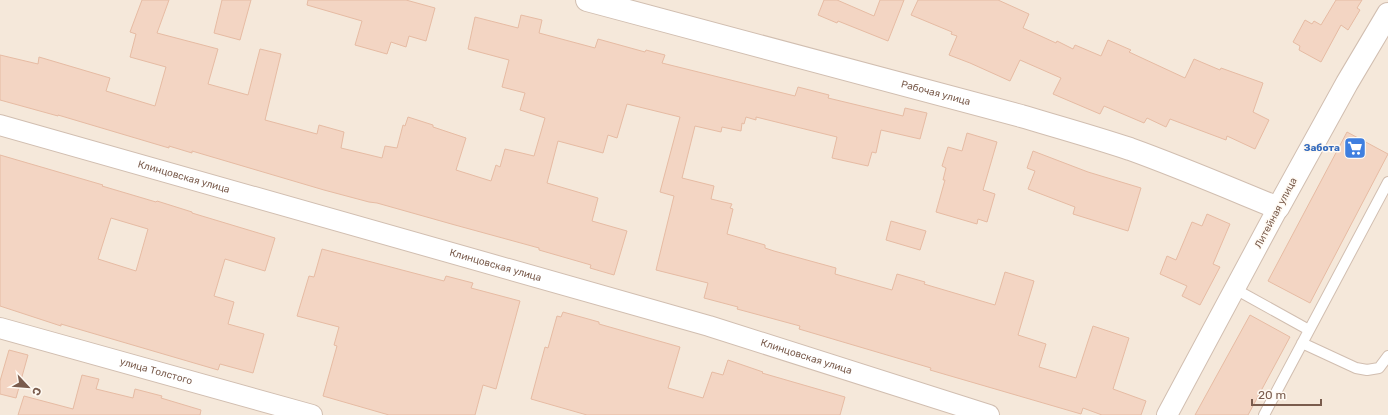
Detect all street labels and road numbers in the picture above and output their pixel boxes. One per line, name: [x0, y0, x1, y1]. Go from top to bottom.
street label: Рабочая улица: [900, 78, 972, 108]
street label: Клинцовская улица: [136, 158, 231, 196]
street label: Литейная улица: [1252, 176, 1300, 250]
street label: Клинцовская улица: [448, 247, 543, 284]
street label: Клинцовская улица: [759, 337, 853, 377]
street label: улица Толстого: [118, 356, 194, 387]

